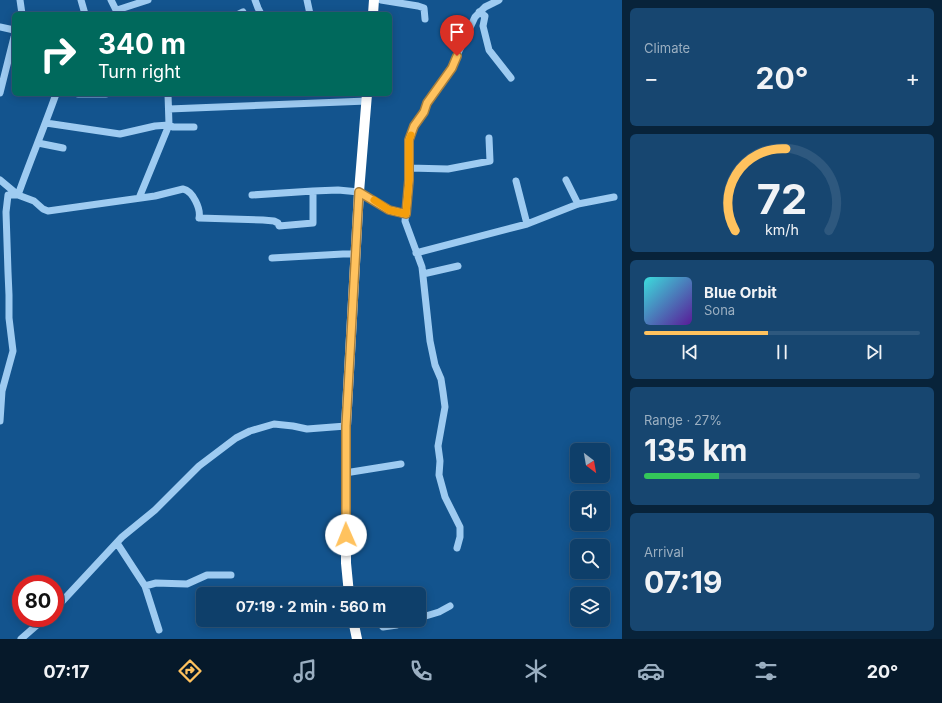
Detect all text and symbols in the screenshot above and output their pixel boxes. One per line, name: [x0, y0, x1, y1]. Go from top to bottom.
pin: [440, 15, 474, 56]
icon: arrive: [446, 21, 468, 43]
text: 340 m: [98, 27, 186, 61]
icon: right: [32, 28, 84, 80]
text: Climate: [644, 40, 690, 56]
text: 20°: [756, 60, 808, 96]
text: Turn right: [98, 61, 181, 82]
text: −: [644, 65, 659, 91]
text: +: [905, 65, 920, 91]
text: 72: [757, 174, 807, 224]
text: km/h: [765, 221, 799, 238]
text: Blue Orbit: [704, 283, 777, 302]
text: Sona: [704, 302, 735, 318]
icon: previous: [679, 341, 701, 363]
icon: pause: [771, 341, 793, 363]
icon: next: [863, 341, 885, 363]
text: Range · 27%: [644, 412, 722, 428]
text: 135 km: [644, 432, 747, 468]
north arrow: [570, 443, 610, 483]
map controls: [570, 443, 610, 627]
button: sound: [570, 491, 610, 531]
position arrow: [325, 514, 367, 556]
button: search: [570, 539, 610, 579]
text: Arrival: [644, 544, 684, 560]
text: 07:19: [644, 564, 723, 600]
speed limit sign: 80: [12, 575, 64, 627]
button: layers: [570, 587, 610, 627]
text: 07:19 · 2 min · 560 m: [236, 597, 386, 616]
icon: directions: [176, 657, 204, 685]
icon: music: [291, 657, 319, 685]
icon: phone: [407, 657, 435, 685]
icon: climate: [522, 657, 550, 685]
icon: car: [637, 657, 665, 685]
icon: filters: [752, 657, 780, 685]
text: 07:17: [44, 661, 89, 682]
text: 20°: [867, 661, 898, 682]

